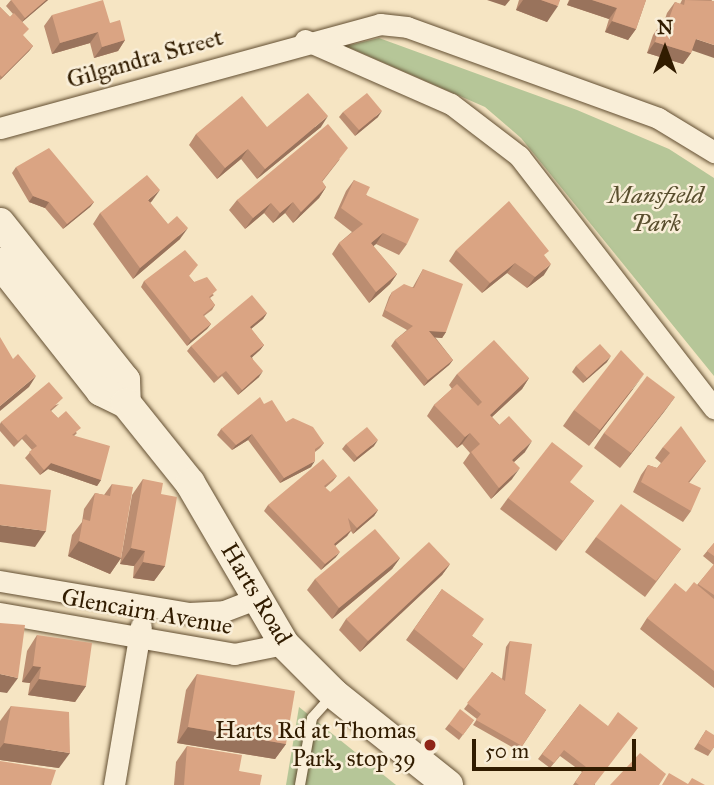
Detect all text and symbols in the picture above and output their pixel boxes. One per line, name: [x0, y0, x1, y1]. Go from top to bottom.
north arrow: [630, 14, 700, 84]
text: N: [657, 16, 673, 39]
street label: Gilgandra Street: [64, 23, 226, 95]
park label: Mansfield Park: [608, 182, 704, 238]
street label: Harts Road: [214, 538, 298, 650]
street label: Glencairn Avenue: [59, 583, 235, 641]
place label: Harts Rd at Thomas Park, stop 39: [215, 717, 416, 773]
scale bar: [476, 726, 640, 770]
marker: Harts Rd at Thomas Park, stop 39: [422, 737, 438, 753]
text: 50 m: [485, 738, 529, 764]

